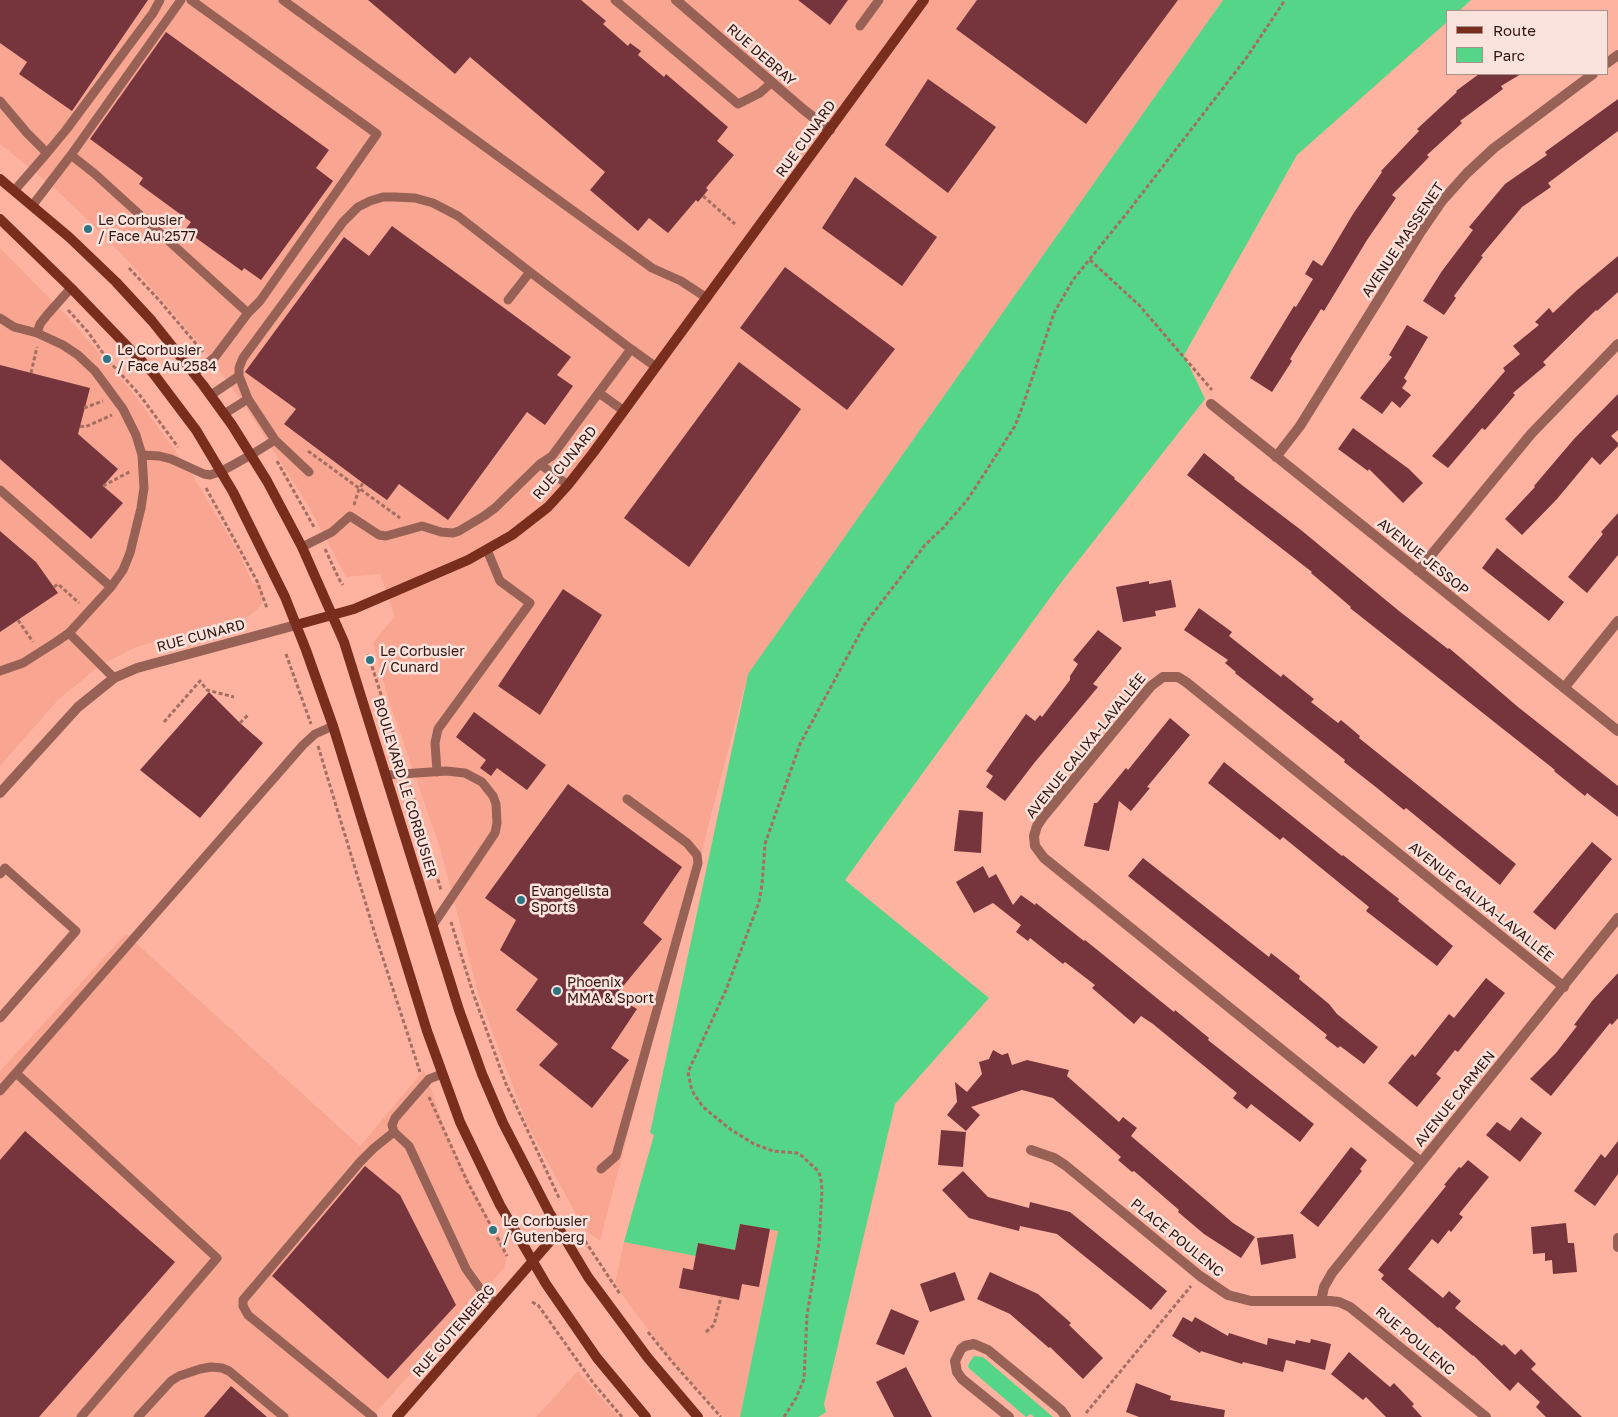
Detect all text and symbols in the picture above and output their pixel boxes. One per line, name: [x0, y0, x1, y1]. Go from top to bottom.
legend: [1446, 10, 1608, 75]
street label: RUE DEBRAY: [723, 21, 799, 89]
text: Route: [1493, 21, 1536, 39]
text: Parc: [1493, 46, 1525, 64]
street label: RUE CUNARD: [773, 97, 839, 181]
street label: AVENUE MASSENET: [1358, 179, 1448, 301]
place label: Le Corbusier / Face Au 2577: [98, 213, 196, 246]
marker: Le Corbusier / Face Au 2577: [82, 223, 94, 235]
place label: Le Corbusier / Face Au 2584: [117, 343, 217, 376]
marker: Le Corbusier / Face Au 2584: [101, 353, 113, 365]
street label: RUE CUNARD: [529, 423, 601, 503]
street label: AVENUE JESSOP: [1374, 515, 1472, 599]
street label: RUE CUNARD: [155, 616, 247, 656]
place label: Le Corbusier / Cunard: [380, 644, 465, 676]
marker: Le Corbusier / Cunard: [364, 654, 376, 666]
street label: AVENUE CALIXA-LAVALLÉE: [1022, 670, 1150, 822]
street label: BOULEVARD LE CORBUSIER: [370, 696, 440, 880]
street label: AVENUE CALIXA-LAVALLÉE: [1405, 838, 1557, 966]
place label: Evangelista Sports: [531, 884, 609, 916]
marker: Evangelista Sports: [515, 894, 527, 906]
place label: Phoenix MMA & Sport: [567, 975, 654, 1008]
marker: Phoenix MMA & Sport: [551, 985, 563, 997]
street label: AVENUE CARMEN: [1411, 1048, 1499, 1150]
street label: PLACE POULENC: [1127, 1195, 1227, 1281]
place label: Le Corbusier / Gutenberg: [503, 1214, 588, 1246]
marker: Le Corbusier / Gutenberg: [487, 1224, 499, 1236]
street label: RUE GUTENBERG: [409, 1281, 499, 1381]
street label: RUE POULENC: [1372, 1303, 1458, 1379]

